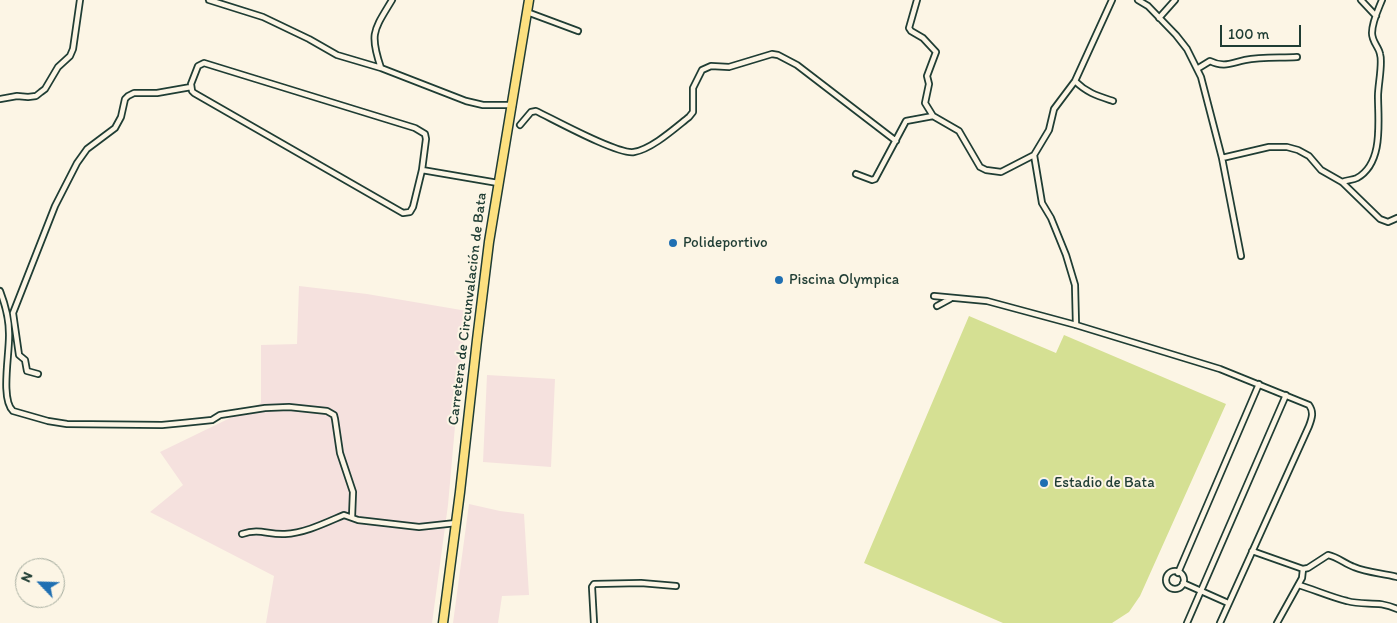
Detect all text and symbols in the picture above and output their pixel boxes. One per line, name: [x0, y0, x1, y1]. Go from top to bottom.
scale bar: [1222, 15, 1303, 47]
text: 100 m: [1228, 25, 1269, 43]
street label: Carretera de Circunvalación de Bata: [445, 192, 491, 426]
place label: Polideportivo: [683, 234, 768, 252]
marker: Polideportivo: [667, 237, 679, 249]
place label: Piscina Olympica: [789, 271, 899, 289]
marker: Piscina Olympica: [773, 274, 785, 286]
place label: Estadio de Bata: [1054, 474, 1155, 492]
marker: Estadio de Bata: [1038, 477, 1050, 489]
north arrow: [15, 558, 65, 608]
text: N: [17, 569, 36, 585]

